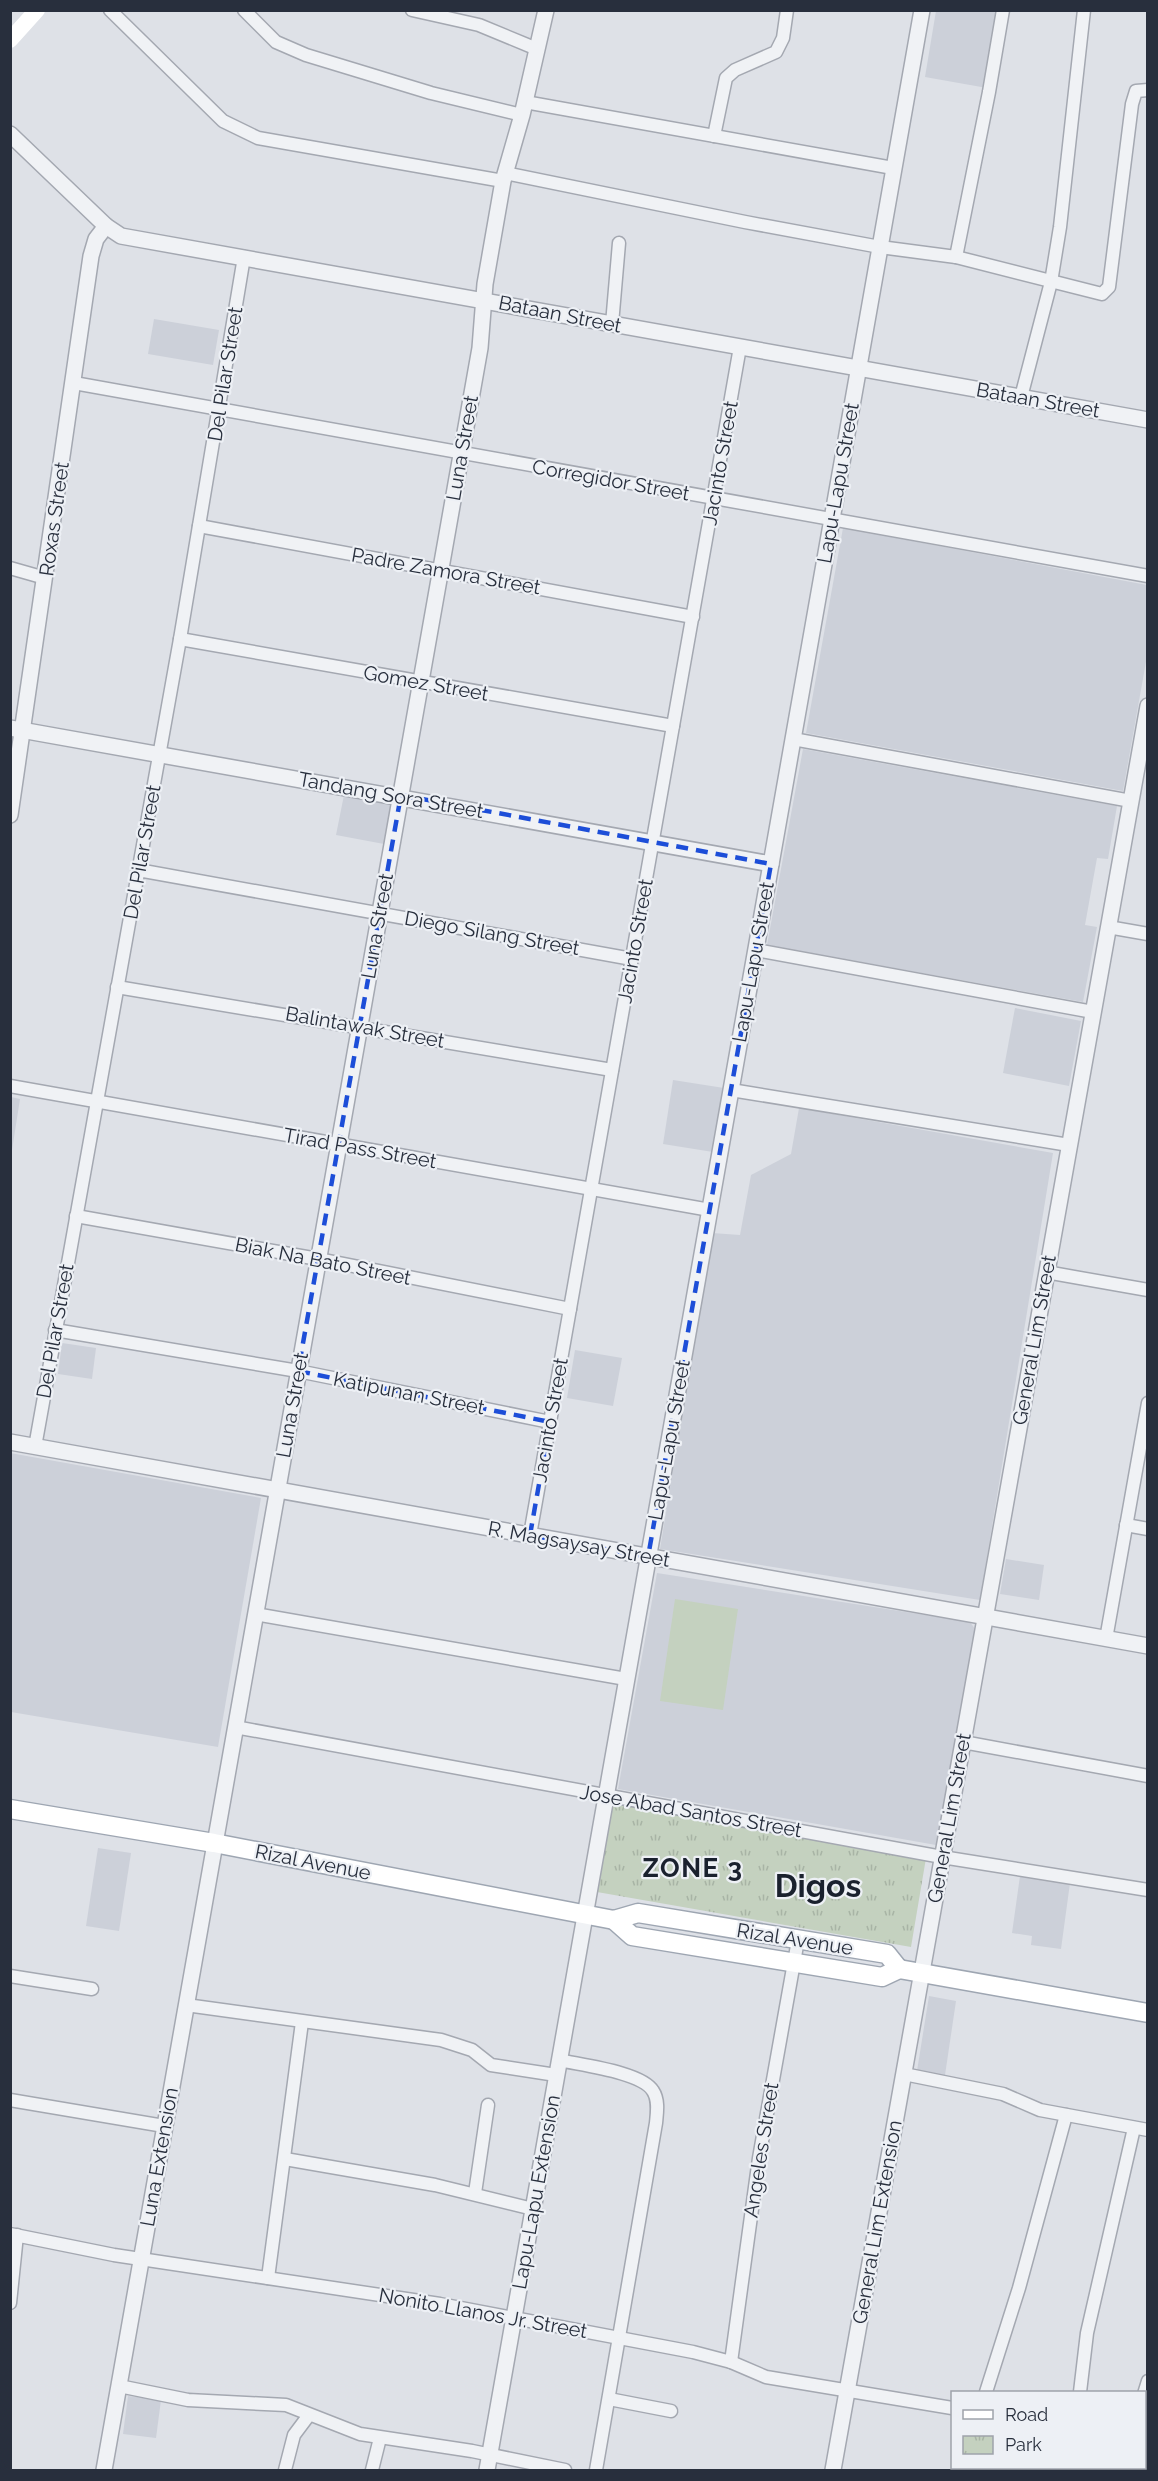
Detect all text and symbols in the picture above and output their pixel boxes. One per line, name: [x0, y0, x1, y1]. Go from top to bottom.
street label: Bataan Street: [496, 290, 624, 338]
street label: Del Pilar Street: [202, 305, 248, 443]
street label: Bataan Street: [974, 377, 1102, 423]
street label: Luna Street: [441, 393, 483, 503]
street label: Jacinto Street: [697, 398, 743, 527]
street label: Lapu-Lapu Street: [812, 401, 864, 565]
street label: Corregidor Street: [531, 454, 692, 506]
street label: Roxas Street: [34, 460, 74, 578]
street label: Padre Zamora Street: [350, 543, 543, 599]
street label: Gomez Street: [362, 660, 491, 706]
street label: Tandang Sora Street: [297, 767, 486, 823]
street label: Del Pilar Street: [118, 783, 166, 921]
street label: Luna Street: [356, 871, 398, 981]
street label: Jacinto Street: [612, 876, 658, 1005]
street label: Lapu-Lapu Street: [727, 880, 779, 1044]
street label: Diego Silang Street: [403, 906, 582, 960]
street label: Balintawak Street: [284, 1001, 447, 1053]
street label: Tirad Pass Street: [282, 1123, 439, 1173]
street label: Biak Na Bato Street: [233, 1232, 413, 1290]
street label: General Lim Street: [1007, 1253, 1061, 1427]
street label: Del Pilar Street: [31, 1262, 79, 1400]
street label: Luna Street: [271, 1350, 313, 1460]
street label: Jacinto Street: [527, 1355, 573, 1484]
street label: Lapu-Lapu Street: [643, 1358, 695, 1522]
street label: Katipunan Street: [331, 1367, 487, 1420]
street label: R. Magsaysay Street: [486, 1516, 672, 1572]
street label: General Lim Street: [922, 1731, 976, 1905]
street label: Jose Abad Santos Street: [578, 1780, 804, 1842]
street label: Rizal Avenue: [253, 1839, 373, 1885]
district label: ZONE 3: [643, 1853, 743, 1883]
district label: Digos: [775, 1867, 861, 1904]
street label: Rizal Avenue: [735, 1918, 855, 1960]
street label: Angeles Street: [738, 2080, 784, 2219]
street label: Luna Extension: [135, 2086, 183, 2228]
street label: Lapu-Lapu Extension: [507, 2093, 565, 2291]
street label: General Lim Extension: [847, 2118, 907, 2326]
street label: Nonito Llanos Jr. Street: [377, 2283, 590, 2343]
legend: [951, 2391, 1146, 2469]
text: Road: [1005, 2404, 1048, 2425]
text: Park: [1005, 2434, 1042, 2455]

